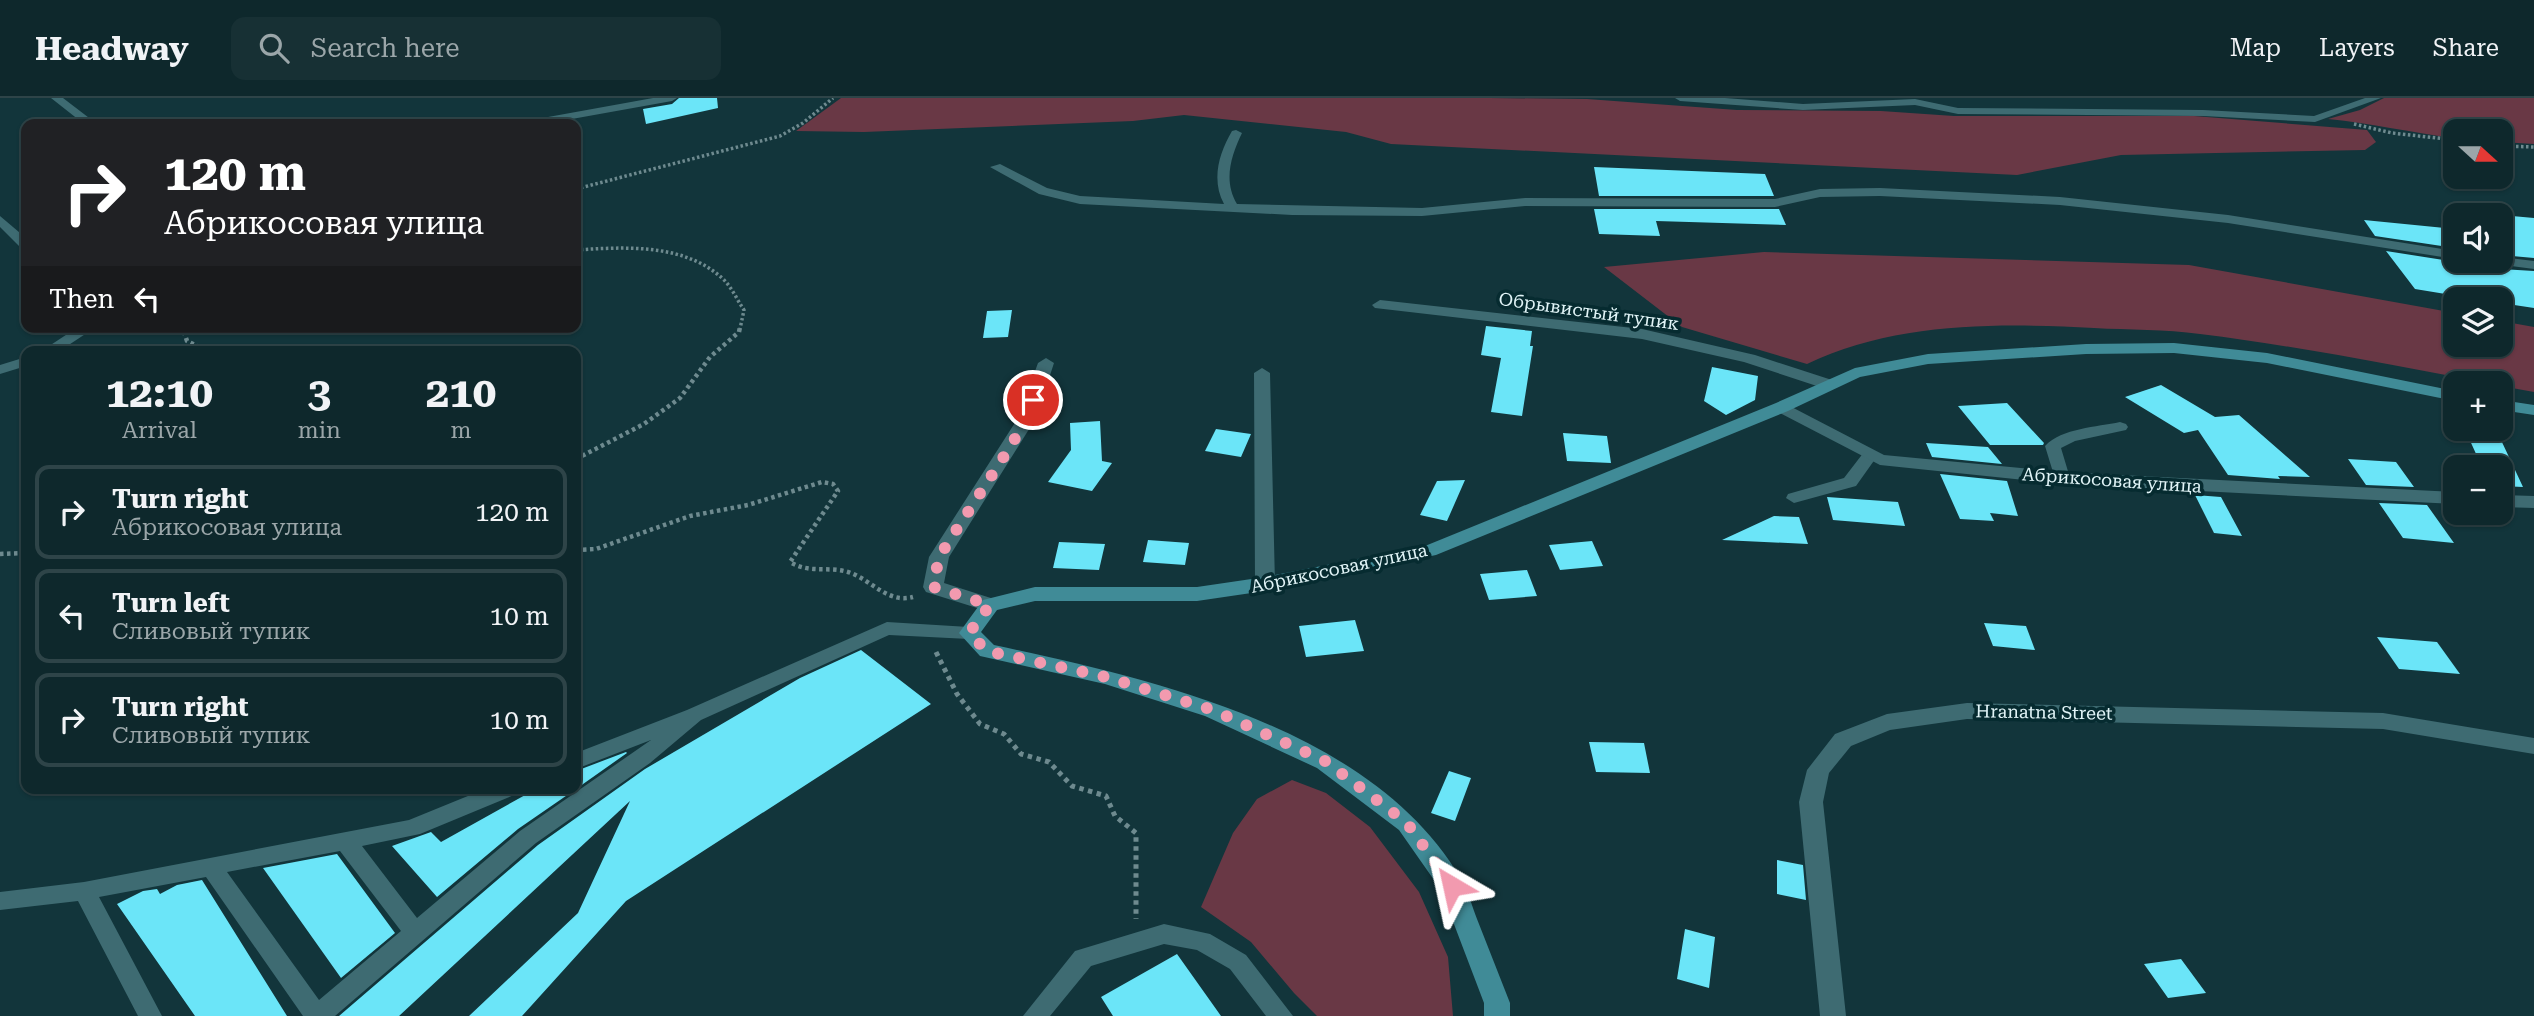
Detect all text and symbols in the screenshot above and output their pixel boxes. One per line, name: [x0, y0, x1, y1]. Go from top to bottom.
search box: [231, 17, 721, 80]
text: Headway: [35, 29, 189, 68]
icon: search: [255, 29, 293, 67]
text: Search here: [311, 33, 460, 63]
text: Map: [2230, 34, 2281, 62]
text: Layers: [2319, 34, 2395, 62]
text: Share: [2433, 34, 2499, 62]
north arrow: [2443, 119, 2513, 189]
map controls: [2443, 119, 2513, 525]
text: 120 m: [164, 145, 306, 202]
icon: right: [49, 147, 140, 238]
button: sound: [2443, 203, 2513, 273]
text: Абрикосовая улица: [164, 204, 484, 242]
icon: left: [128, 280, 166, 318]
text: Then: [49, 284, 114, 314]
button: layers: [2443, 287, 2513, 357]
street label: Обрывистый тупик: [1498, 288, 1680, 334]
text: 12:10: [106, 368, 213, 417]
text: 3: [308, 368, 331, 417]
text: 210: [426, 368, 496, 417]
pin: [1003, 370, 1063, 430]
button: +: [2443, 371, 2513, 441]
icon: arrive: [1014, 381, 1052, 419]
text: Arrival: [122, 417, 197, 444]
text: min: [298, 417, 341, 444]
text: m: [450, 417, 471, 444]
button: −: [2443, 455, 2513, 525]
street label: Абрикосовая улица: [2022, 463, 2203, 497]
text: Turn right: [112, 484, 248, 514]
icon: right: [53, 493, 91, 531]
text: 120 m: [475, 497, 549, 527]
text: Абрикосовая улица: [112, 514, 342, 541]
street label: Абрикосовая улица: [1249, 539, 1429, 597]
text: Turn left: [112, 588, 230, 618]
icon: left: [53, 597, 91, 635]
text: 10 m: [490, 601, 549, 631]
text: Сливовый тупик: [112, 618, 310, 645]
text: Turn right: [112, 692, 248, 722]
street label: Hranatna Street: [1975, 700, 2113, 724]
icon: right: [53, 701, 91, 739]
text: 10 m: [490, 705, 549, 735]
text: Сливовый тупик: [112, 722, 310, 749]
position arrow: [1415, 849, 1489, 923]

